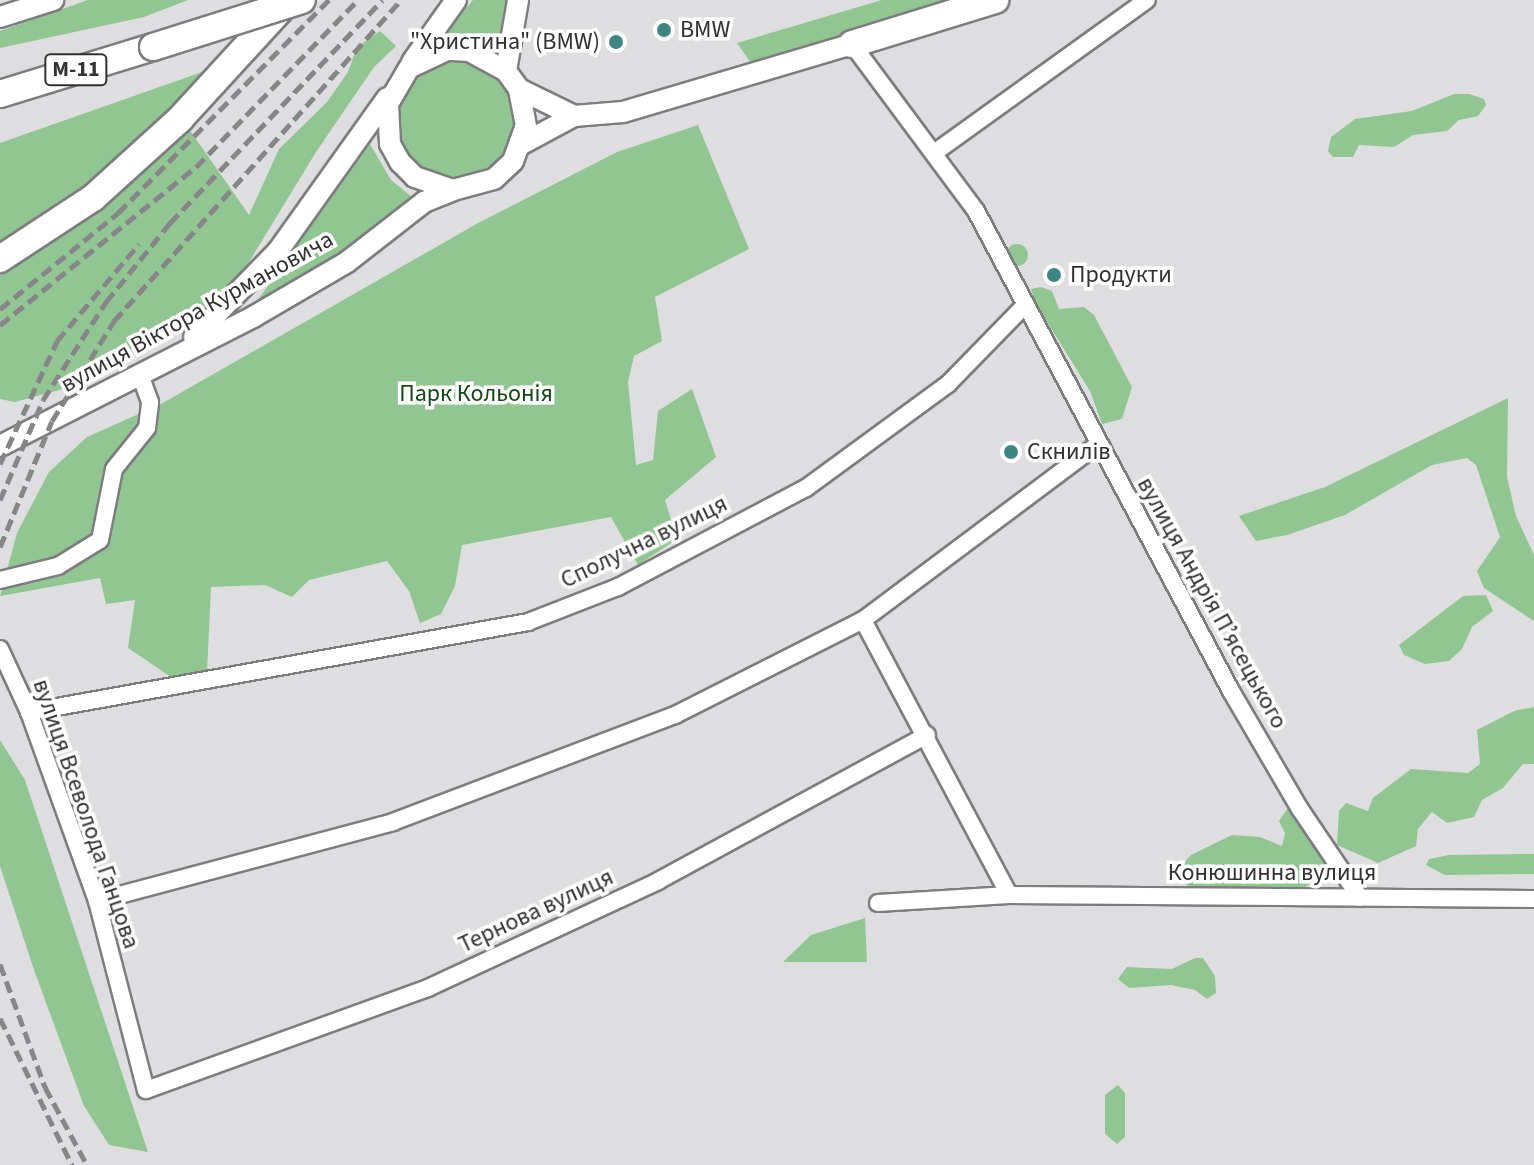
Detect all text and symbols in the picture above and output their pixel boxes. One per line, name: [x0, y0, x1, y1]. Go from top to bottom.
place label: BMW: [680, 16, 730, 44]
marker: BMW: [655, 21, 673, 39]
place label: "Христина" (BMW): [410, 28, 600, 56]
marker: "Христина" (BMW): [607, 33, 625, 51]
road number: М-11: [44, 52, 108, 88]
street label: вулиця Віктора Курмановича: [56, 225, 338, 399]
place label: Продукти: [1070, 261, 1172, 289]
marker: Продукти: [1045, 266, 1063, 284]
park label: Парк Кольонія: [399, 380, 553, 408]
place label: Скнилів: [1027, 438, 1110, 466]
marker: Скнилів: [1002, 443, 1020, 461]
street label: вулиця Андрія Пʼясецького: [1131, 472, 1293, 734]
street label: Сполучна вулиця: [556, 489, 732, 595]
street label: вулиця Всеволода Ганцова: [26, 675, 146, 953]
street label: Конюшинна вулиця: [1168, 859, 1376, 887]
street label: Тернова вулиця: [454, 863, 618, 959]

